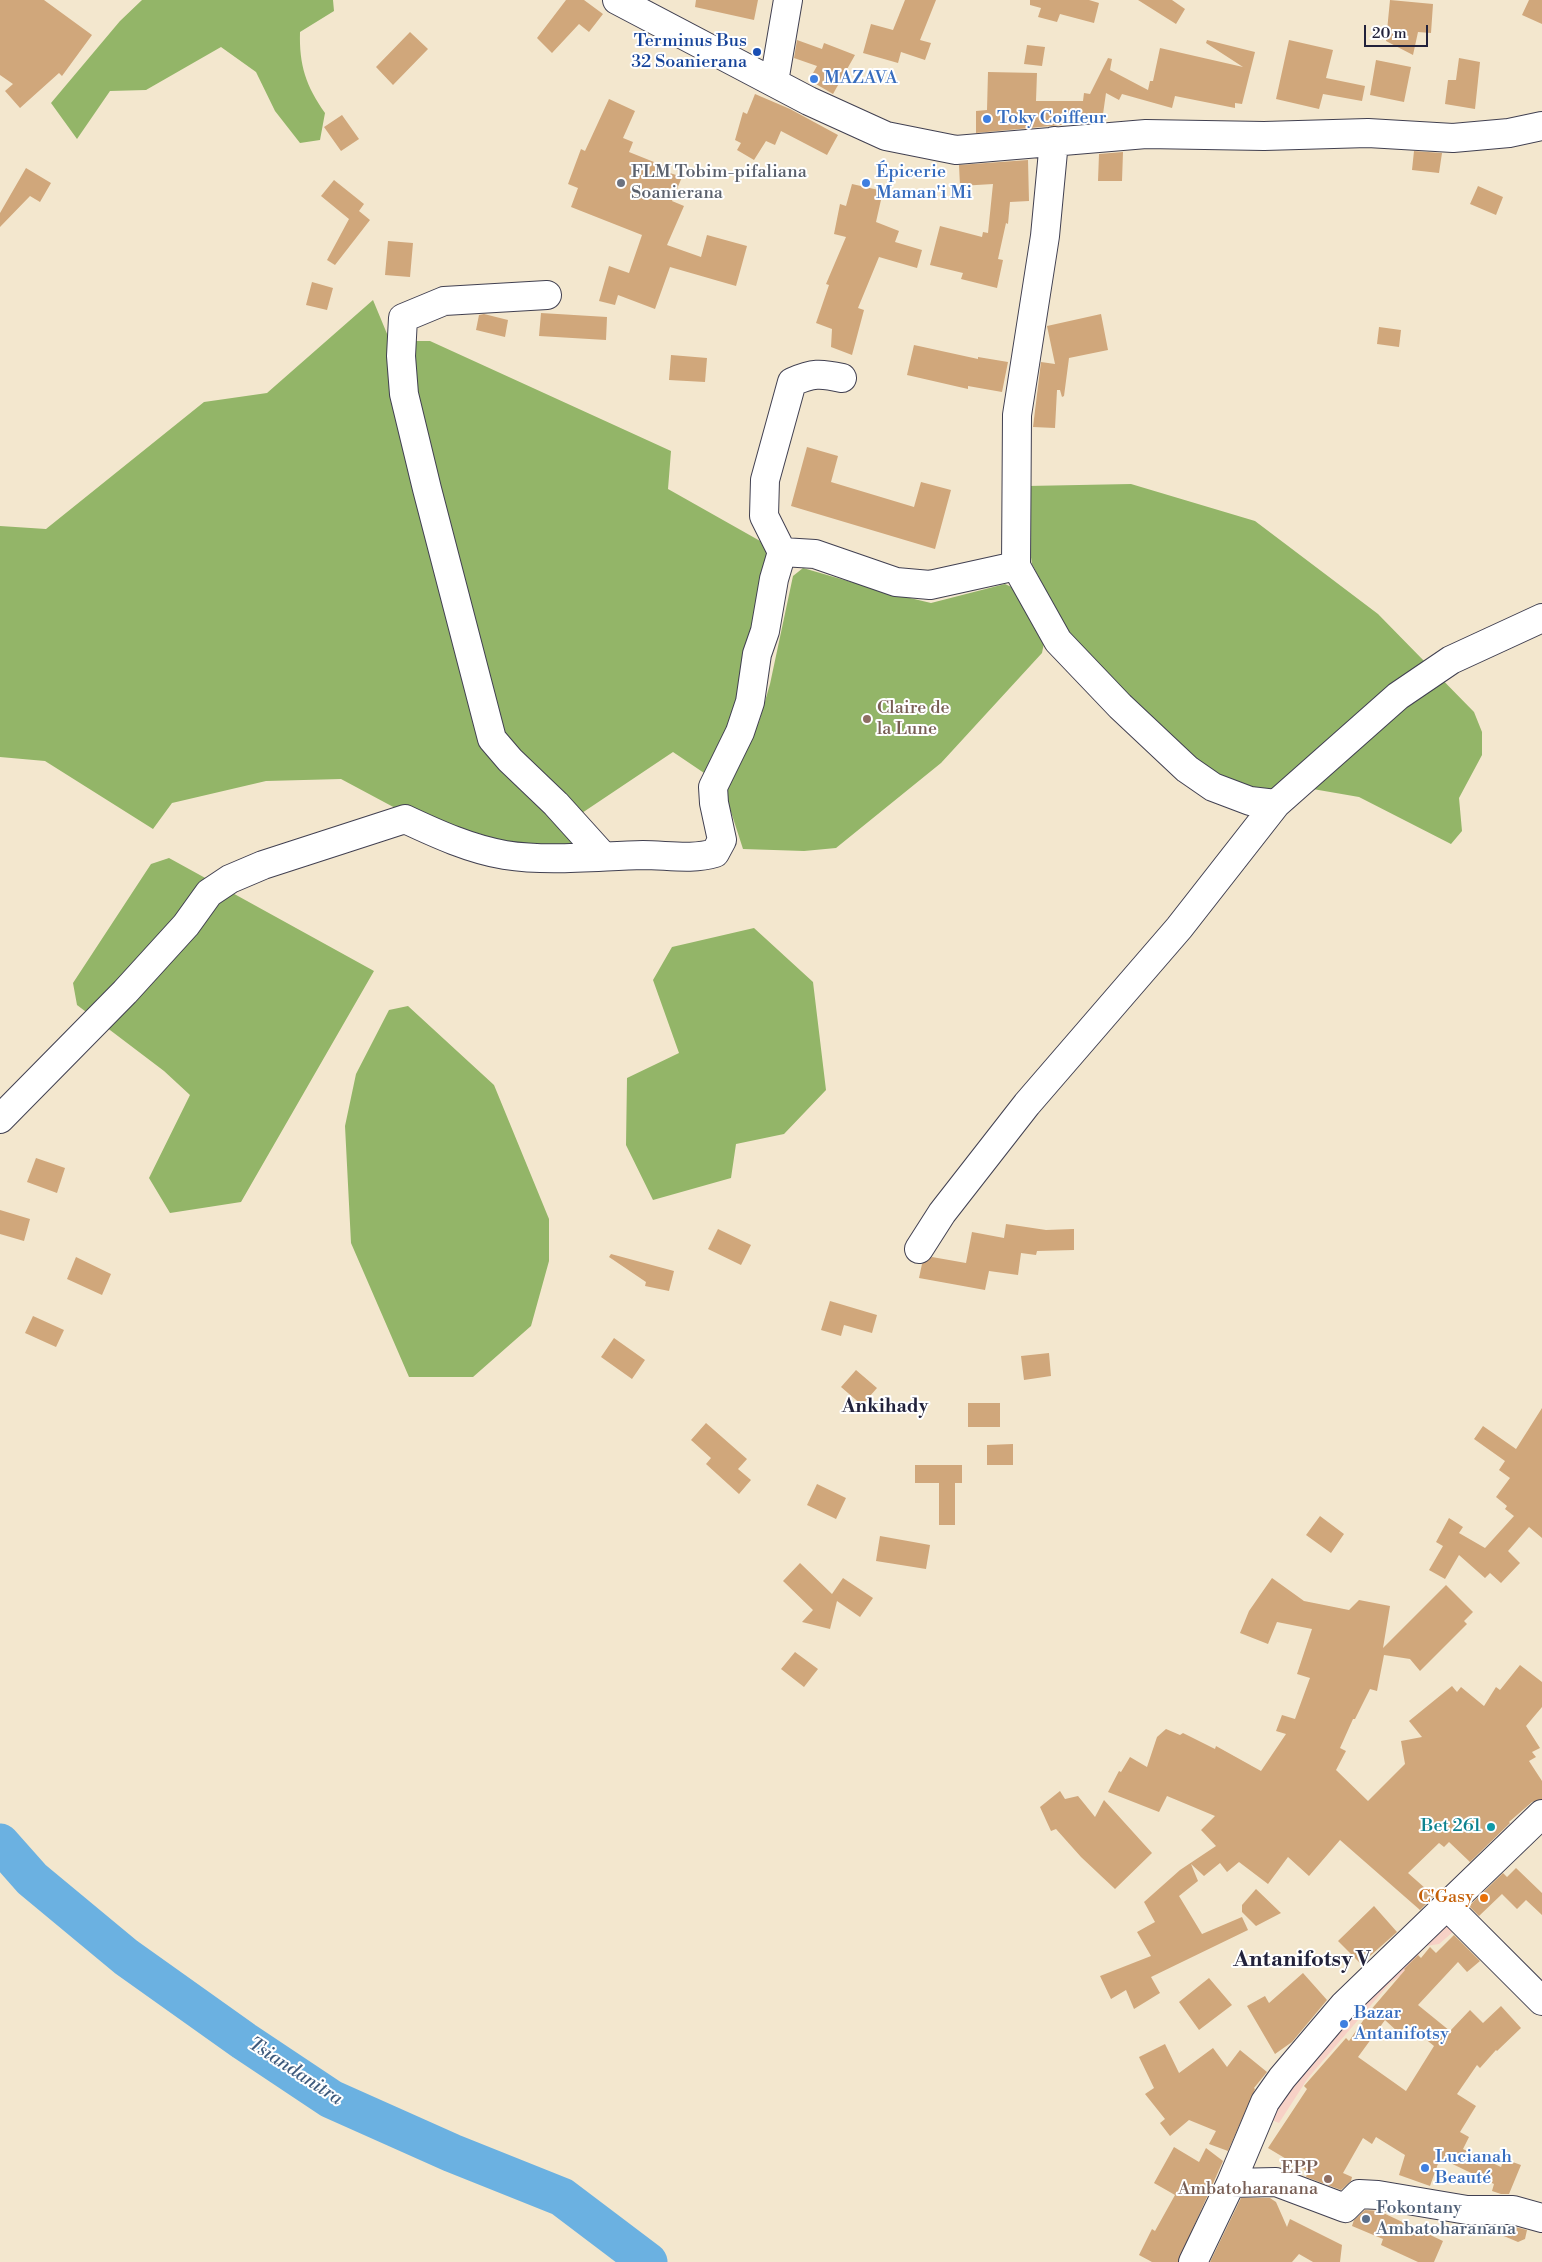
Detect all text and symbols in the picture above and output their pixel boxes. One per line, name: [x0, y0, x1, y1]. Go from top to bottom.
scale bar: [1367, 15, 1431, 47]
text: 20 m: [1372, 24, 1407, 43]
place label: Terminus Bus 32 Soanierana: [631, 31, 747, 74]
marker: Terminus Bus 32 Soanierana: [751, 46, 763, 58]
place label: MAZAVA: [824, 68, 897, 90]
marker: MAZAVA: [808, 73, 820, 85]
place label: Toky Coiffeur: [997, 108, 1107, 130]
marker: Toky Coiffeur: [981, 113, 993, 125]
place label: FLM Tobim-pifaliana Soanierana: [631, 162, 807, 204]
place label: Épicerie Maman'i Mi: [876, 162, 972, 204]
marker: FLM Tobim-pifaliana Soanierana: [615, 177, 627, 189]
marker: Épicerie Maman'i Mi: [860, 177, 872, 189]
place label: Claire de la Lune: [877, 698, 949, 741]
marker: Claire de la Lune: [861, 713, 873, 725]
district label: Ankihady: [842, 1396, 928, 1418]
place label: Bet 261: [1421, 1816, 1481, 1838]
marker: Bet 261: [1485, 1821, 1497, 1833]
place label: C'Gasy: [1418, 1887, 1474, 1909]
marker: C'Gasy: [1478, 1892, 1490, 1904]
district label: Antanifotsy V: [1233, 1948, 1371, 1974]
place label: Bazar Antanifotsy: [1354, 2003, 1449, 2046]
marker: Bazar Antanifotsy: [1338, 2018, 1350, 2030]
water label: Tsiandanitra: [244, 2033, 346, 2111]
place label: Lucianah Beauté: [1435, 2147, 1512, 2190]
place label: EPP Ambatoharanana: [1178, 2158, 1318, 2200]
marker: Lucianah Beauté: [1419, 2162, 1431, 2174]
marker: EPP Ambatoharanana: [1322, 2173, 1334, 2185]
place label: Fokontany Ambatoharanana: [1376, 2198, 1516, 2240]
marker: Fokontany Ambatoharanana: [1360, 2213, 1372, 2225]

